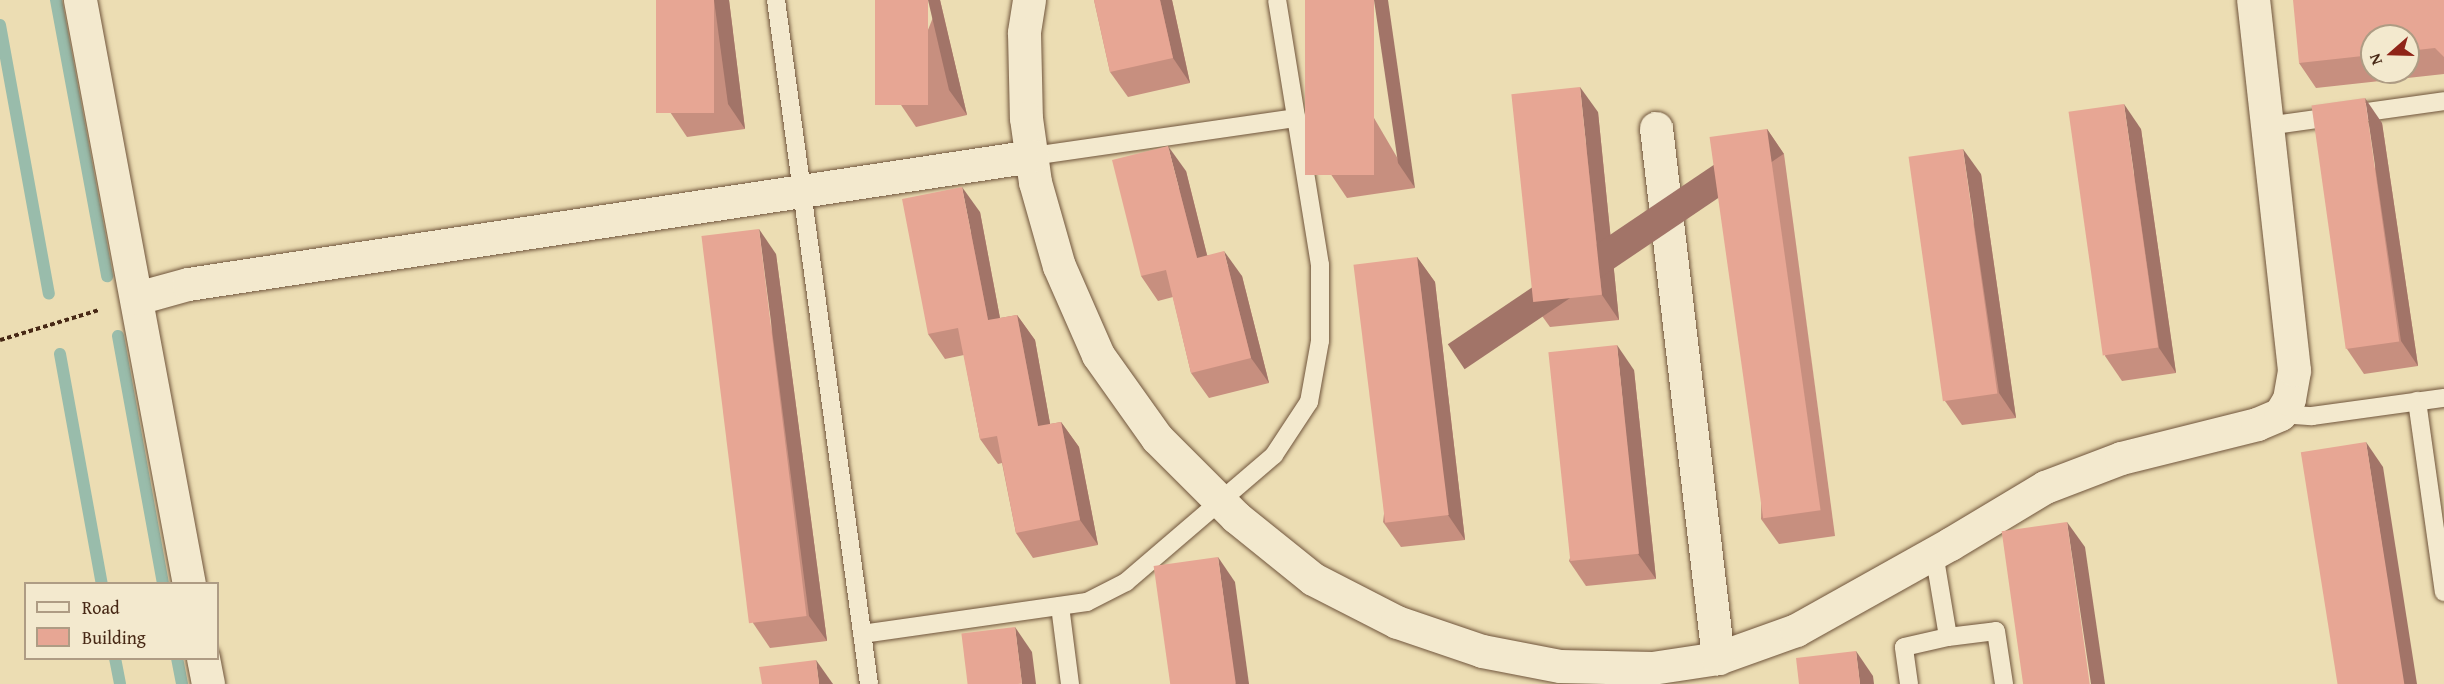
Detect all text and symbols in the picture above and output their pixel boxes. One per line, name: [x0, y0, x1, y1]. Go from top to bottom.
north arrow: [2360, 24, 2420, 84]
text: N: [2362, 50, 2388, 69]
legend: [24, 582, 219, 660]
text: Road: [82, 594, 120, 621]
text: Building: [82, 624, 146, 651]

